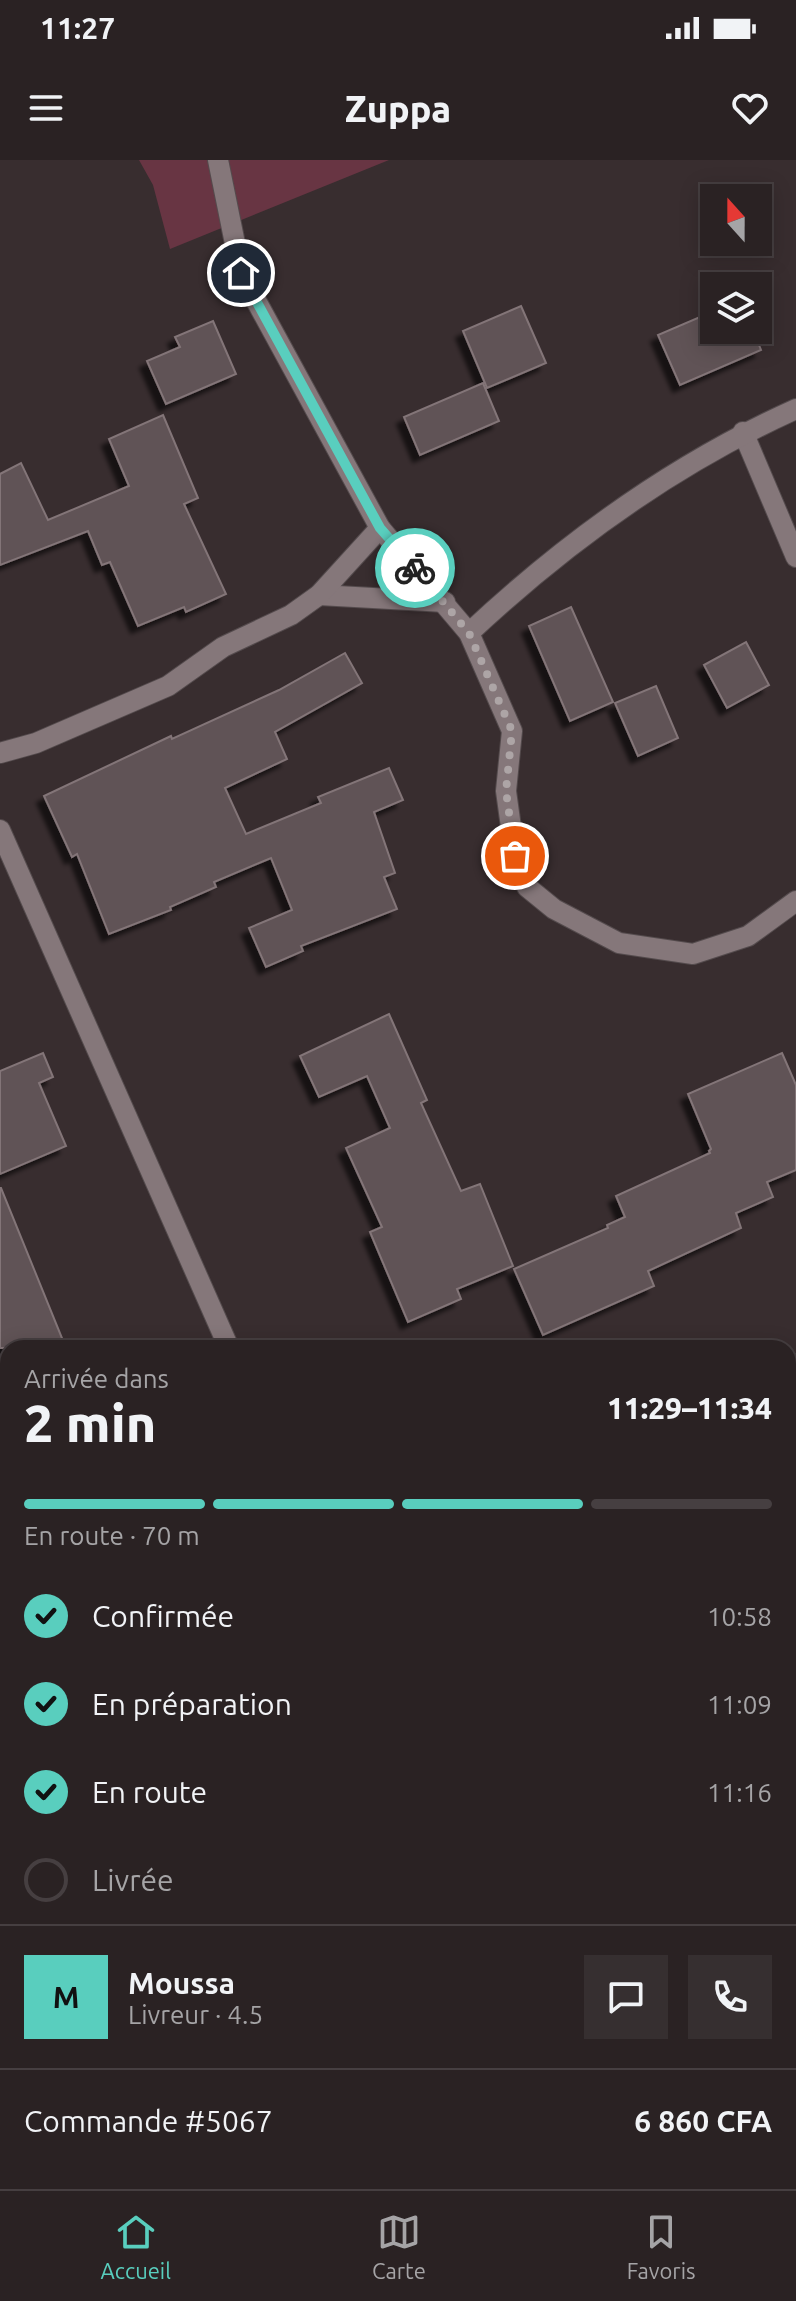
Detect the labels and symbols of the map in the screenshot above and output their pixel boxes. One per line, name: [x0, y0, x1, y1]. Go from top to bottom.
north arrow: [700, 184, 772, 256]
pin: [207, 239, 275, 307]
courier: [375, 528, 455, 608]
pin: [481, 822, 549, 890]

